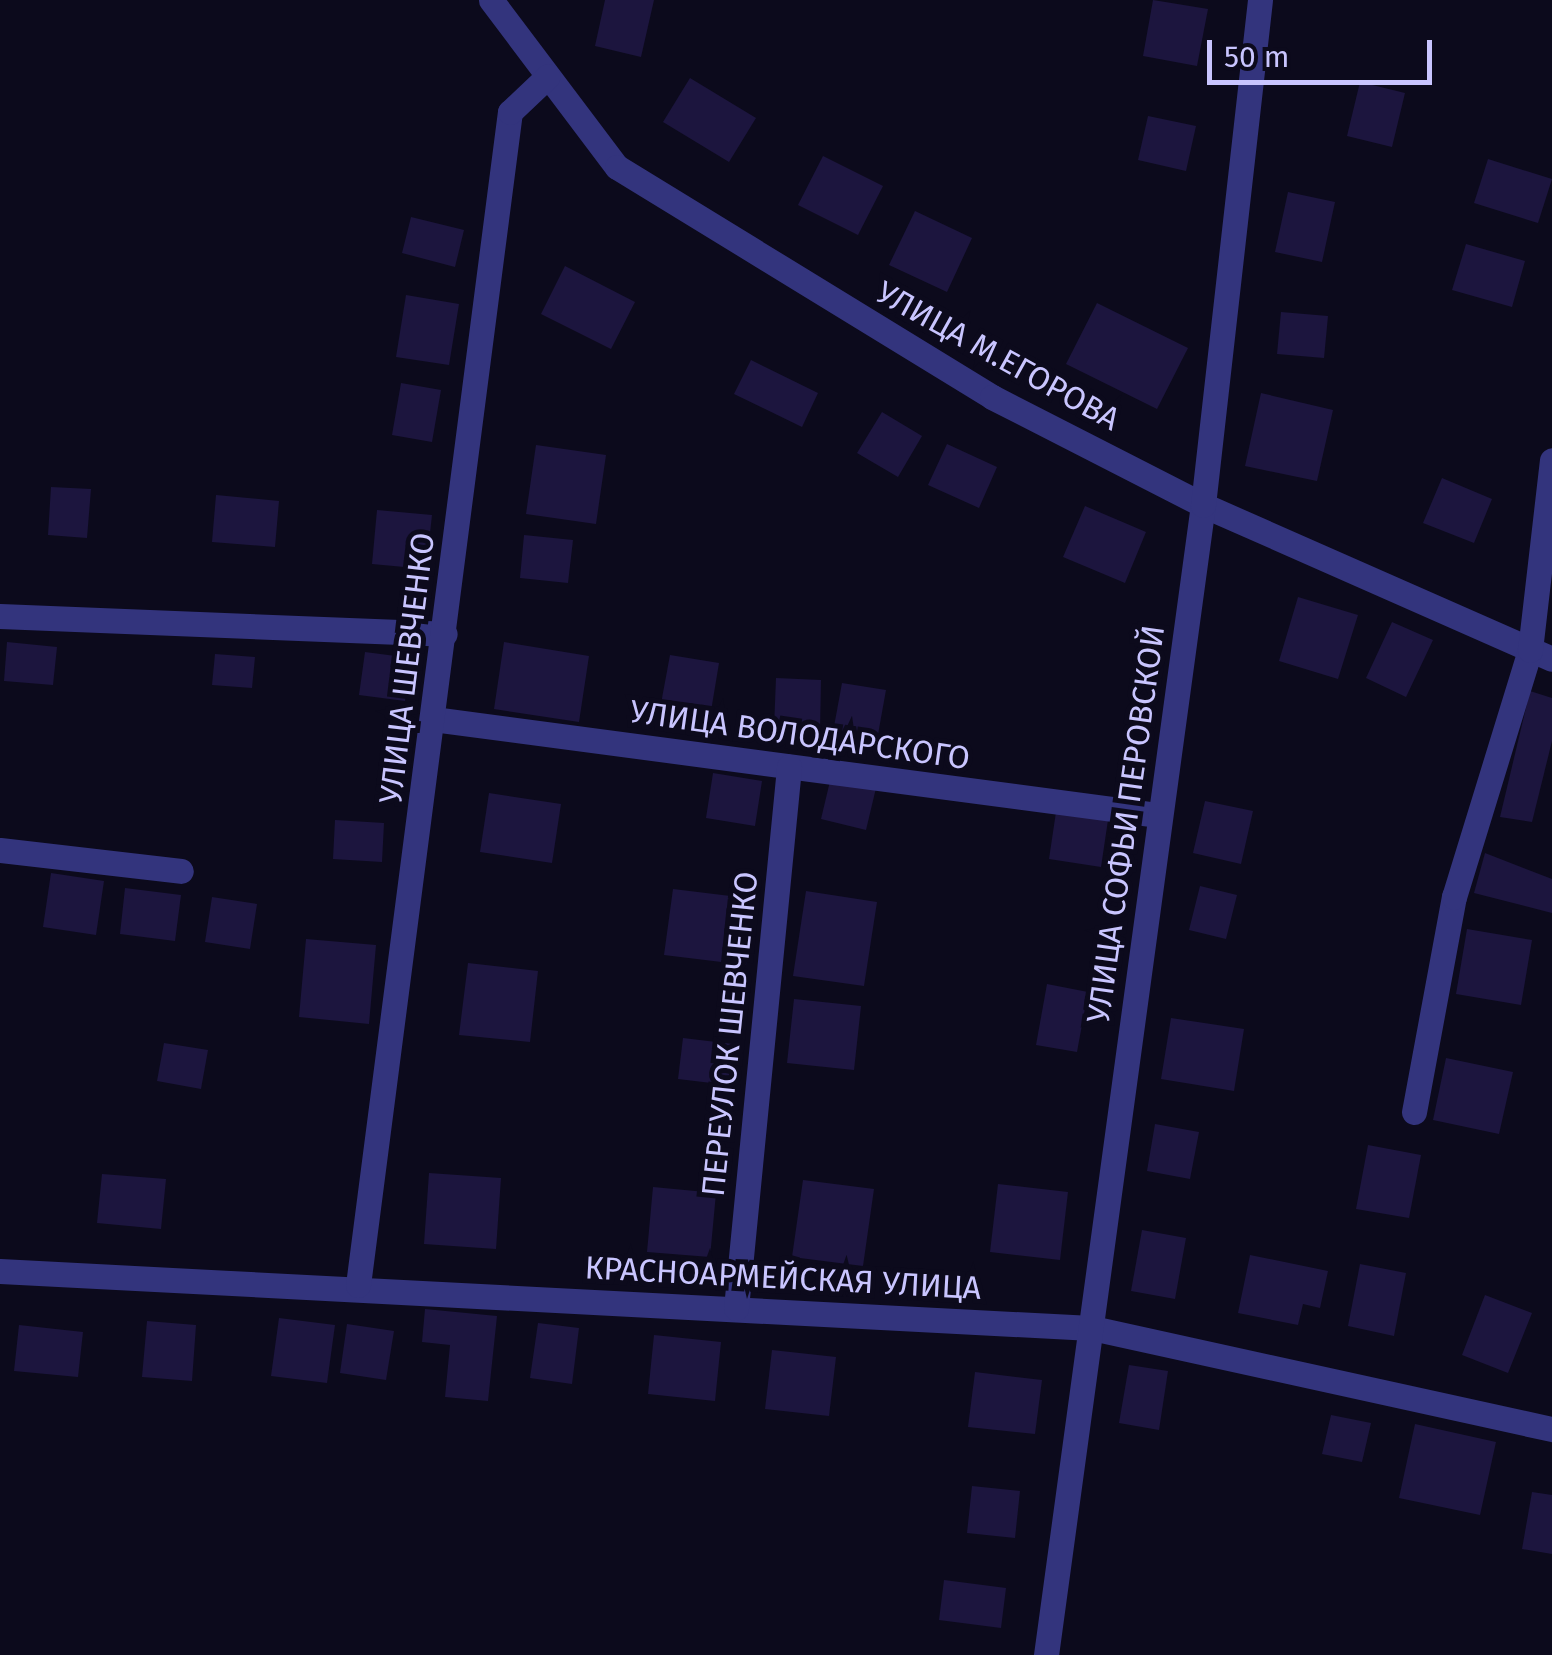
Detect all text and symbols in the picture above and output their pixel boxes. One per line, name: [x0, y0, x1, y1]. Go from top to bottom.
scale bar: [1212, 20, 1437, 82]
text: 50 m: [1224, 39, 1289, 75]
street label: УЛИЦА М.ЕГОРОВА: [870, 273, 1126, 439]
street label: УЛИЦА ШЕВЧЕНКО: [371, 530, 443, 806]
street label: УЛИЦА СОФЬИ ПЕРОВСКОЙ: [1079, 623, 1173, 1025]
street label: УЛИЦА ВОЛОДАРСКОГО: [628, 692, 972, 778]
street label: ПЕРЕУЛОК ШЕВЧЕНКО: [694, 870, 766, 1198]
street label: КРАСНОАРМЕЙСКАЯ УЛИЦА: [584, 1248, 982, 1308]

